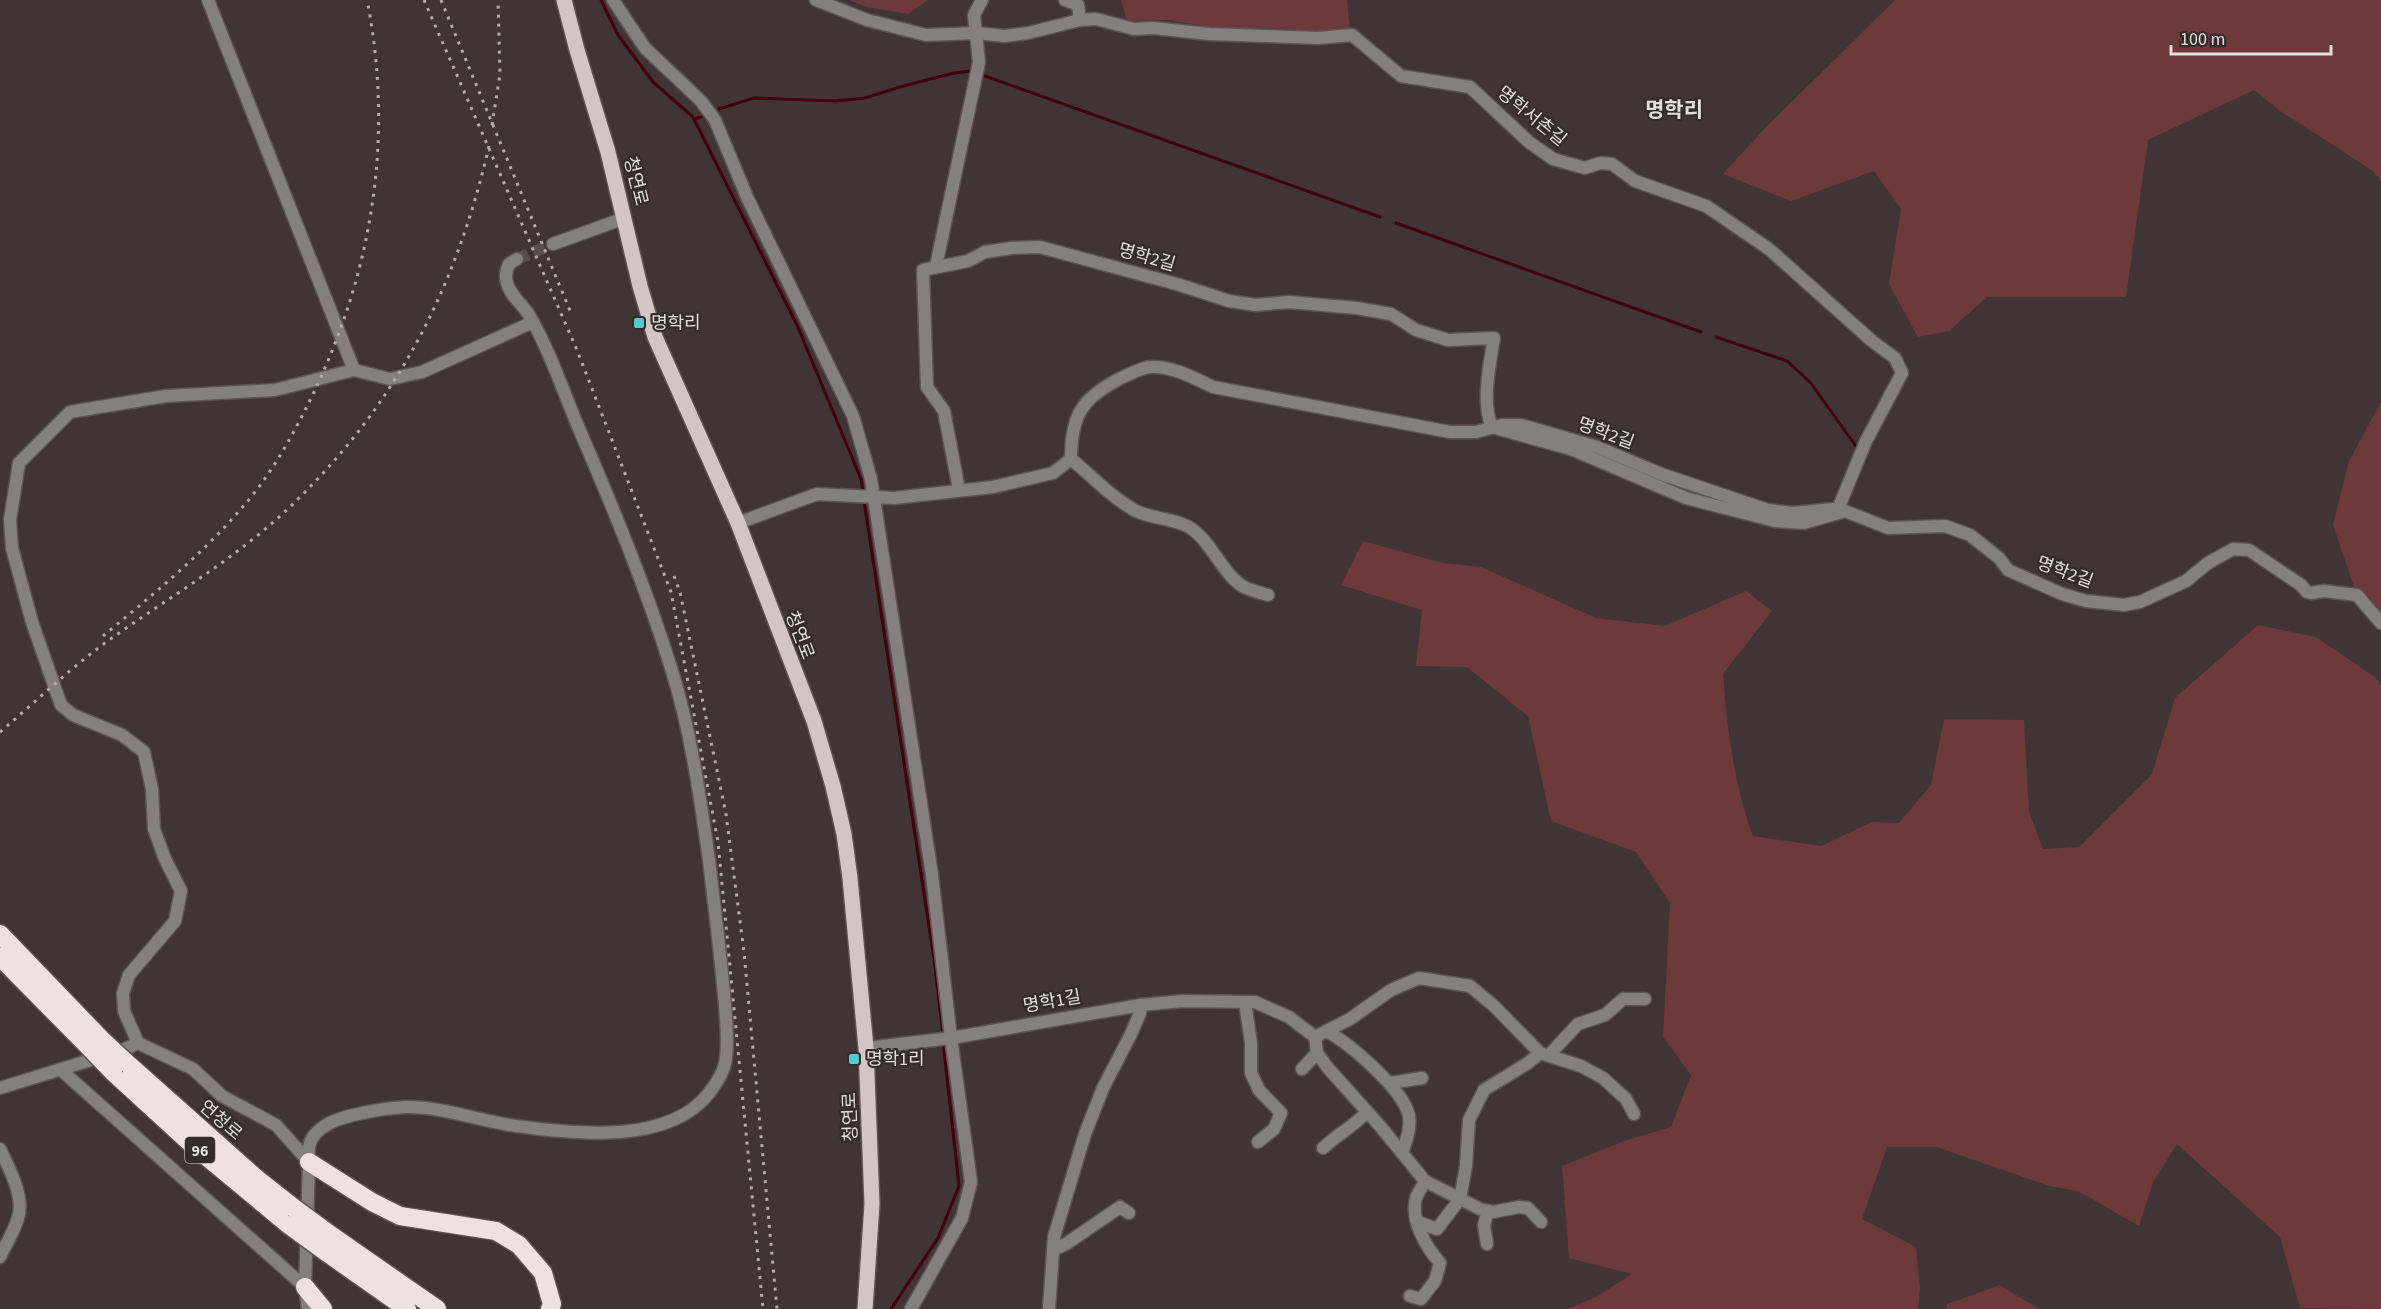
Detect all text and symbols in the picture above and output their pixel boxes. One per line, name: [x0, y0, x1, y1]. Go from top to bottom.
scale bar: [2171, 18, 2332, 56]
text: 100 m: [2180, 27, 2225, 52]
street label: 명학서촌길: [1492, 81, 1572, 152]
district label: 명학리: [1645, 95, 1703, 125]
street label: 청연로: [617, 154, 654, 208]
street label: 명학2길: [1115, 237, 1178, 278]
place label: 명학리: [651, 311, 701, 336]
marker: 명학리: [632, 316, 646, 330]
street label: 명학2길: [1574, 412, 1638, 455]
street label: 명학2길: [2033, 551, 2097, 594]
street label: 청연로: [779, 608, 820, 663]
street label: 명학1길: [1021, 984, 1083, 1019]
place label: 명학1리: [866, 1047, 925, 1072]
marker: 명학1리: [847, 1052, 861, 1066]
street label: 청연로: [837, 1092, 864, 1142]
street label: 연청로: [194, 1095, 248, 1146]
road number: 96: [185, 1137, 215, 1163]

